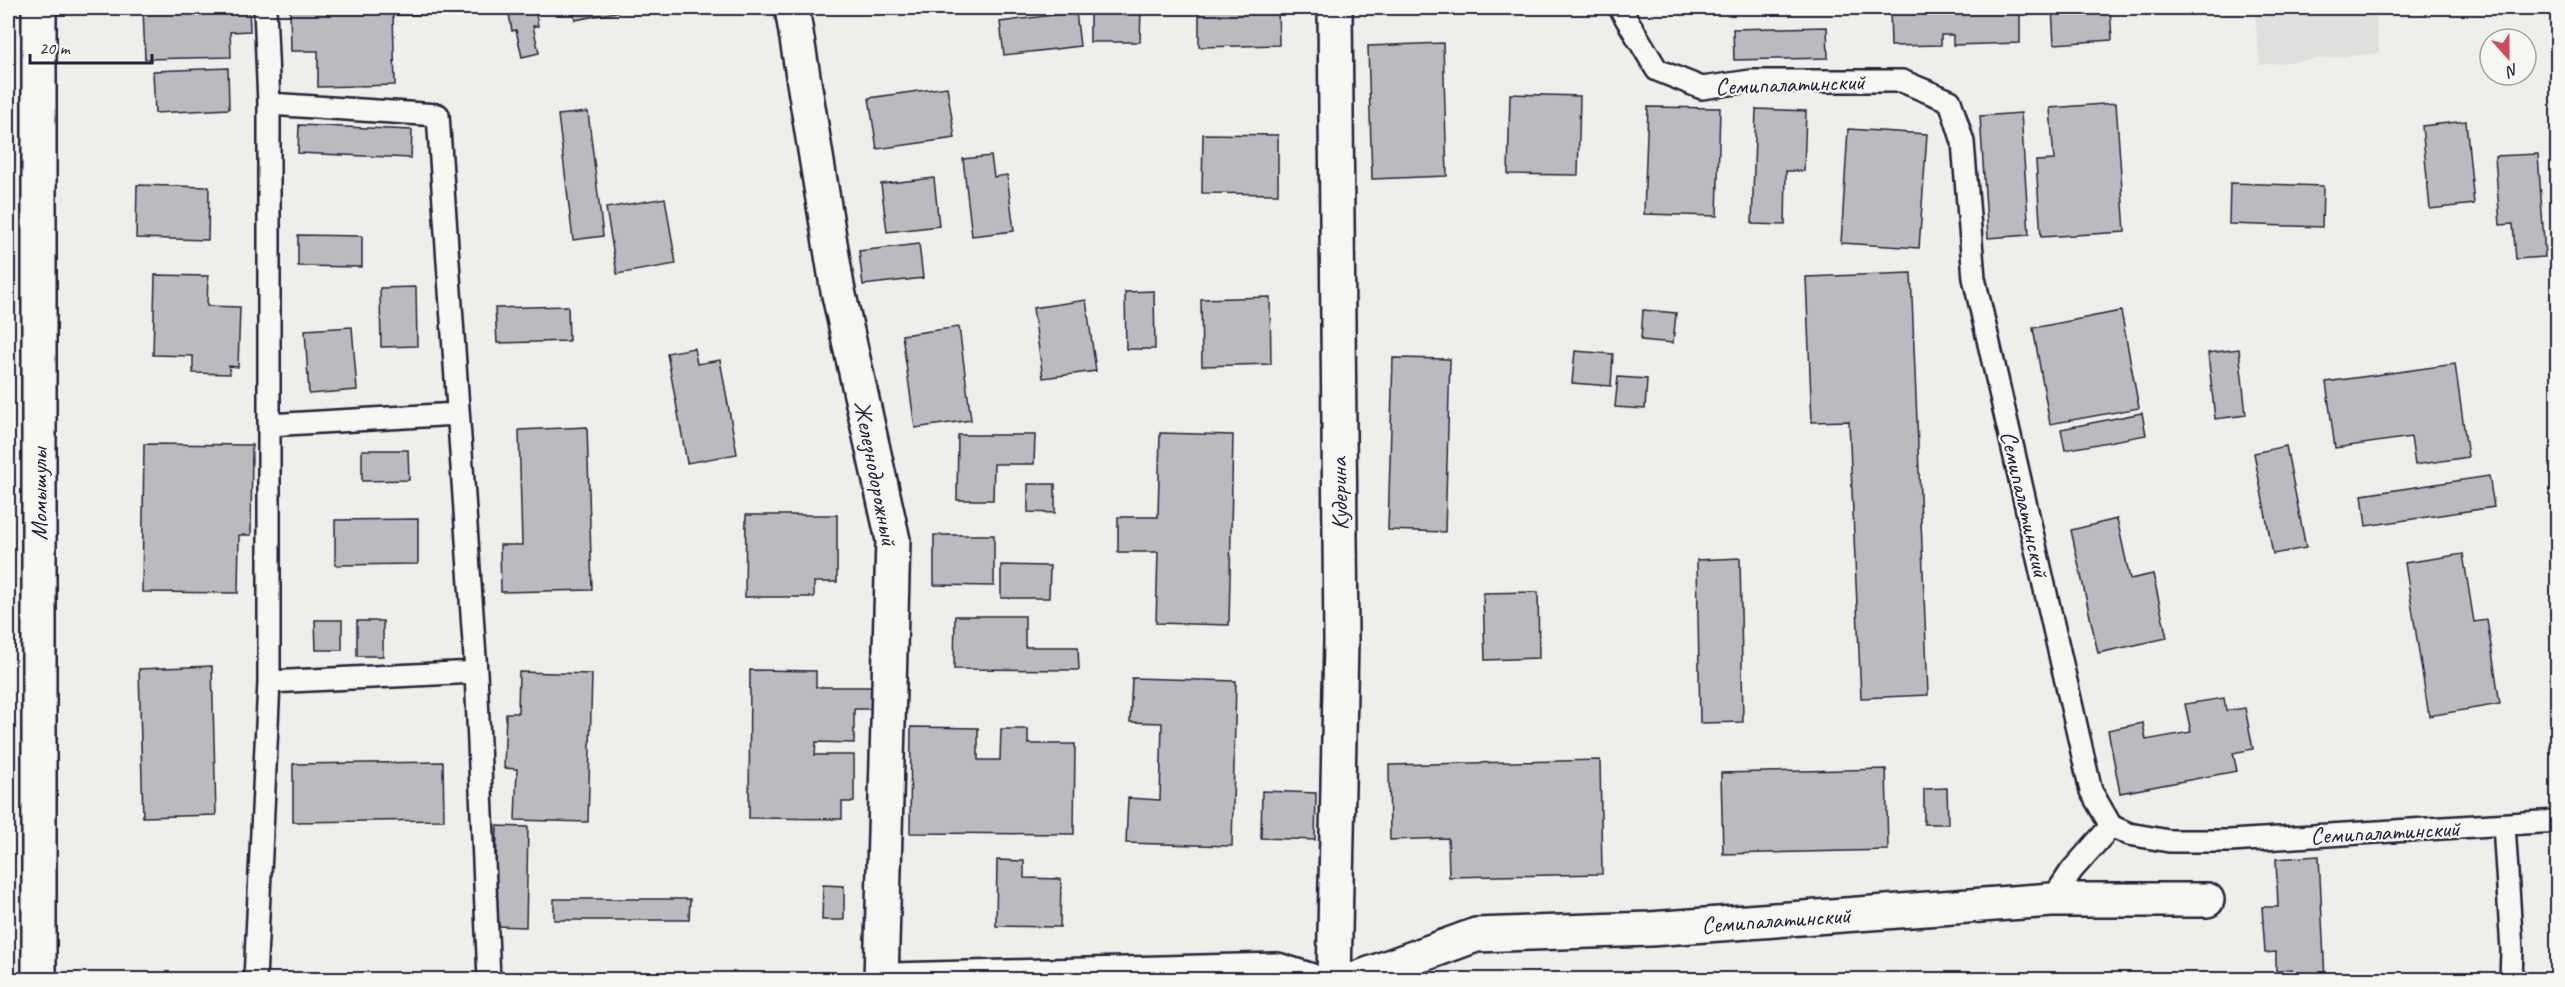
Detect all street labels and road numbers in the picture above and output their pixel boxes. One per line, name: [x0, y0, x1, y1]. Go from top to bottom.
street label: Семипалатинский: [1715, 66, 1867, 102]
street label: Железнодорожный: [847, 398, 905, 550]
street label: Семипалатинский: [1994, 428, 2057, 582]
street label: Момышулы: [24, 445, 54, 540]
street label: Кудерина: [1323, 456, 1355, 531]
street label: Семипалатинский: [2310, 813, 2462, 851]
street label: Семипалатинский: [1700, 900, 1854, 940]

